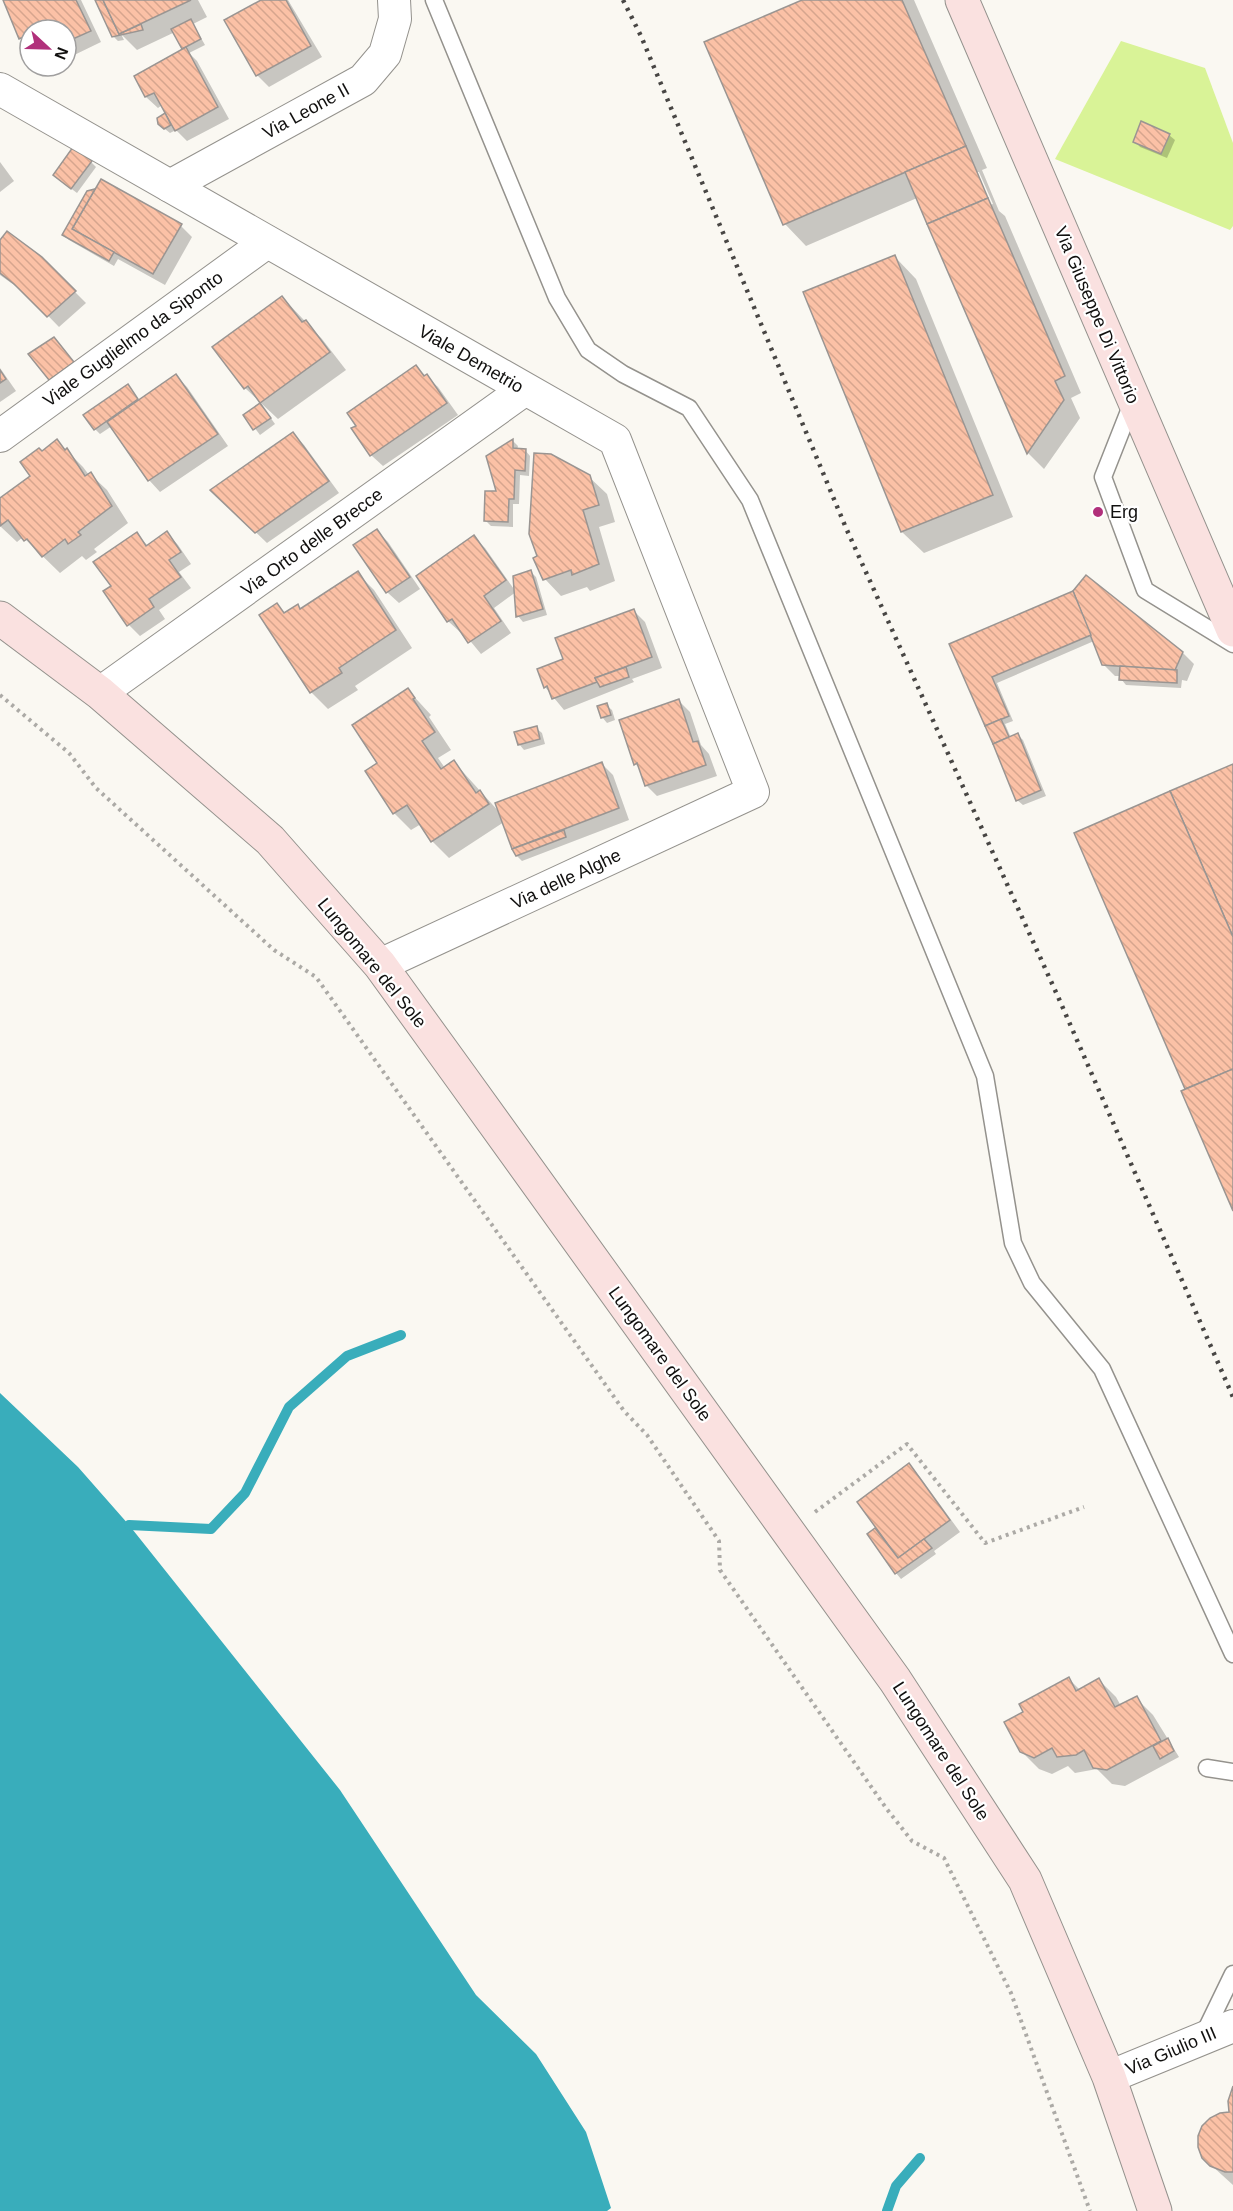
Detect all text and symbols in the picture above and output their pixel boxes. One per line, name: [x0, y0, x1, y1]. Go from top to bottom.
north arrow: [18, 18, 78, 78]
text: N: [51, 45, 71, 62]
street label: Via Leone II: [259, 79, 353, 143]
street label: Via Giuseppe Di Vittorio: [1051, 223, 1143, 407]
street label: Viale Guglielmo da Siponto: [39, 267, 227, 411]
street label: Viale Demetrio: [415, 321, 527, 397]
street label: Via Orto delle Brecce: [237, 484, 387, 600]
place label: Erg: [1110, 502, 1138, 522]
marker: Erg: [1091, 505, 1105, 519]
street label: Via delle Alghe: [508, 845, 624, 913]
street label: Lungomare del Sole: [314, 894, 430, 1032]
street label: Lungomare del Sole: [605, 1283, 715, 1425]
street label: Lungomare del Sole: [889, 1678, 993, 1824]
street label: Via Giulio III: [1123, 2023, 1219, 2079]

